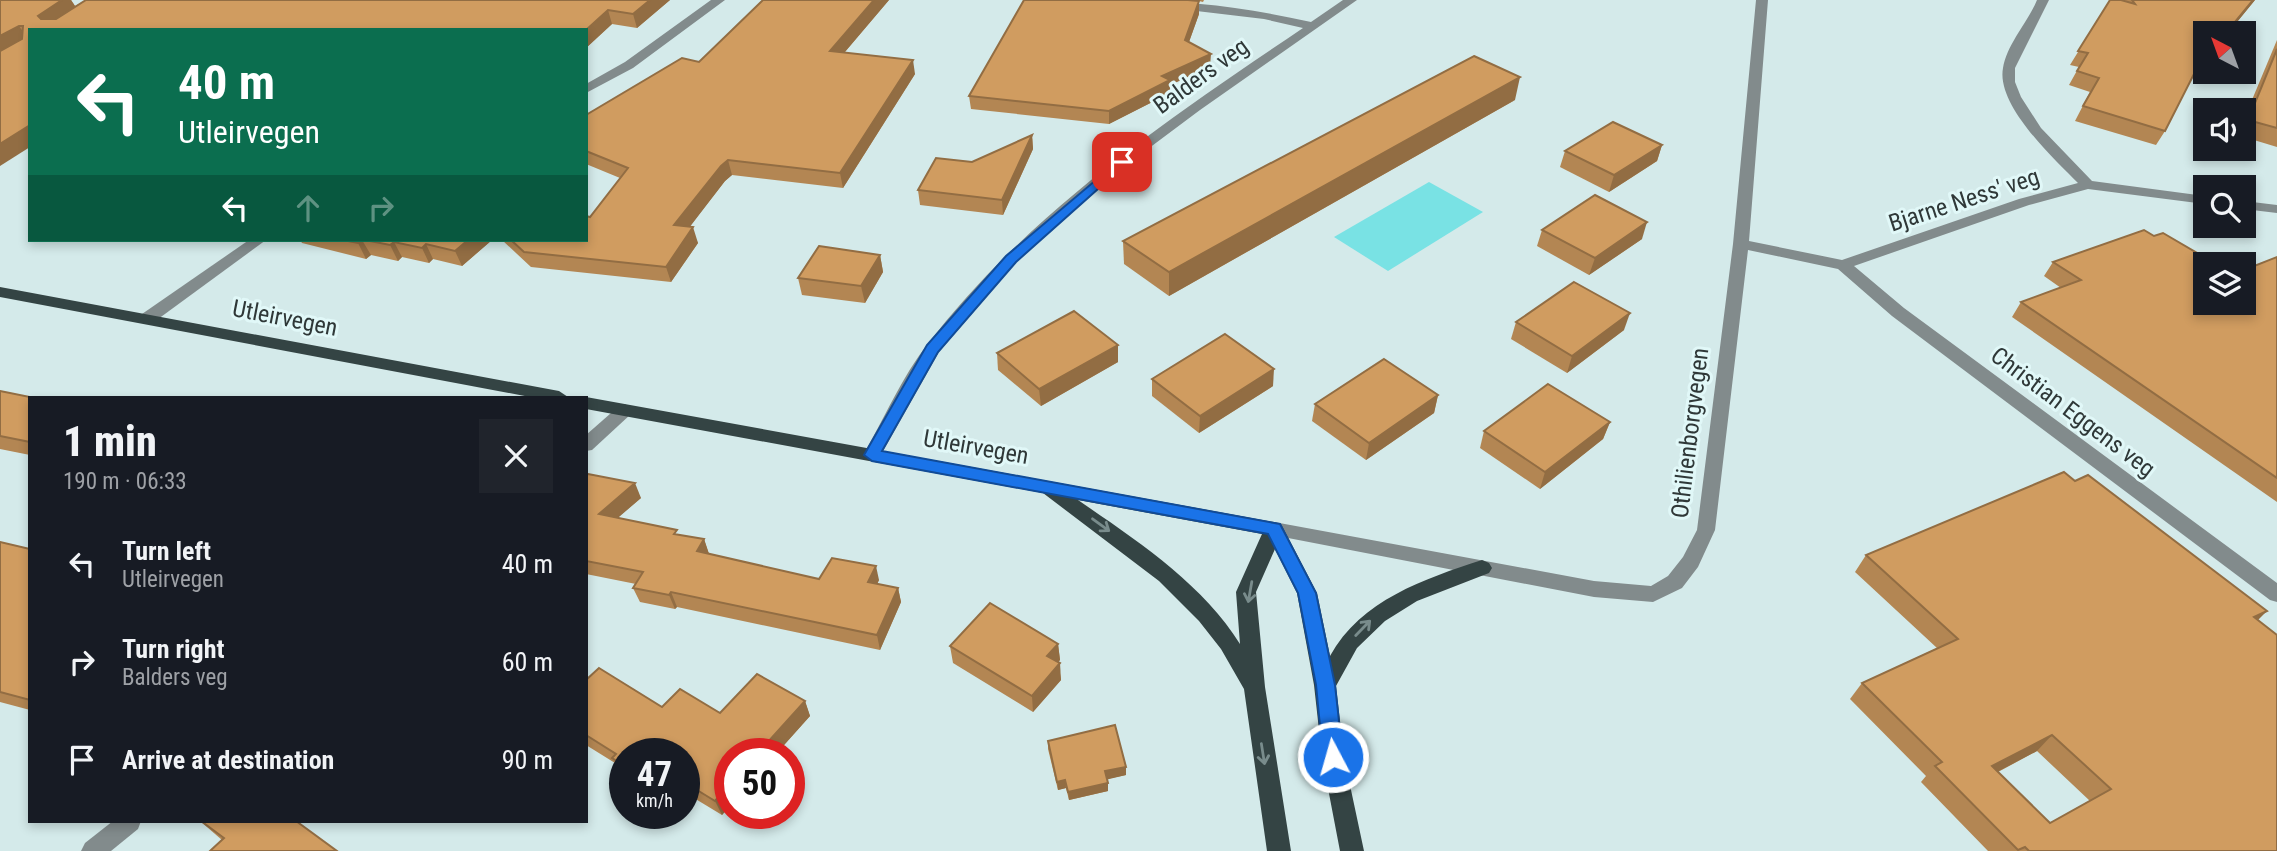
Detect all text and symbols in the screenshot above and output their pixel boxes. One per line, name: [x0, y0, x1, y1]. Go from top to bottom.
north arrow: [2193, 21, 2256, 84]
map controls: [2193, 21, 2256, 315]
street label: Balders veg: [1148, 32, 1254, 120]
text: 40 m: [178, 54, 275, 111]
icon: left: [63, 56, 154, 147]
button: sound: [2193, 98, 2256, 161]
text: Utleirvegen: [178, 113, 320, 151]
pin: [1092, 132, 1152, 192]
icon: arrive: [1103, 143, 1141, 181]
street label: Bjarne Ness' veg: [1885, 162, 2043, 238]
button: search: [2193, 175, 2256, 238]
icon: left: [216, 189, 254, 227]
icon: ahead: [289, 189, 327, 227]
icon: right: [362, 189, 400, 227]
button: layers: [2193, 252, 2256, 315]
street label: Utleirvegen: [230, 294, 340, 342]
street label: Christian Eggens veg: [1985, 341, 2161, 483]
street label: Othilienborgvegen: [1666, 346, 1714, 520]
text: 1 min: [63, 417, 157, 466]
button: close: [479, 419, 553, 493]
street label: Utleirvegen: [921, 424, 1031, 470]
text: 190 m · 06:33: [63, 468, 187, 495]
one-way arrow: [1091, 517, 1110, 532]
text: Turn left: [122, 536, 211, 566]
icon: left: [63, 545, 101, 583]
text: 40 m: [502, 549, 553, 579]
text: Utleirvegen: [122, 566, 224, 593]
one-way arrow: [1242, 580, 1256, 603]
one-way arrow: [1354, 620, 1371, 637]
text: Turn right: [122, 634, 224, 664]
icon: right: [63, 643, 101, 681]
text: 60 m: [502, 647, 553, 677]
text: Balders veg: [122, 664, 228, 691]
position arrow: [1296, 720, 1370, 794]
speed limit sign: 50: [714, 738, 805, 829]
icon: arrive: [63, 741, 101, 779]
one-way arrow: [1257, 742, 1270, 765]
text: Arrive at destination: [122, 745, 334, 775]
text: 90 m: [502, 745, 553, 775]
text: 47: [637, 754, 672, 795]
text: km/h: [636, 790, 673, 811]

